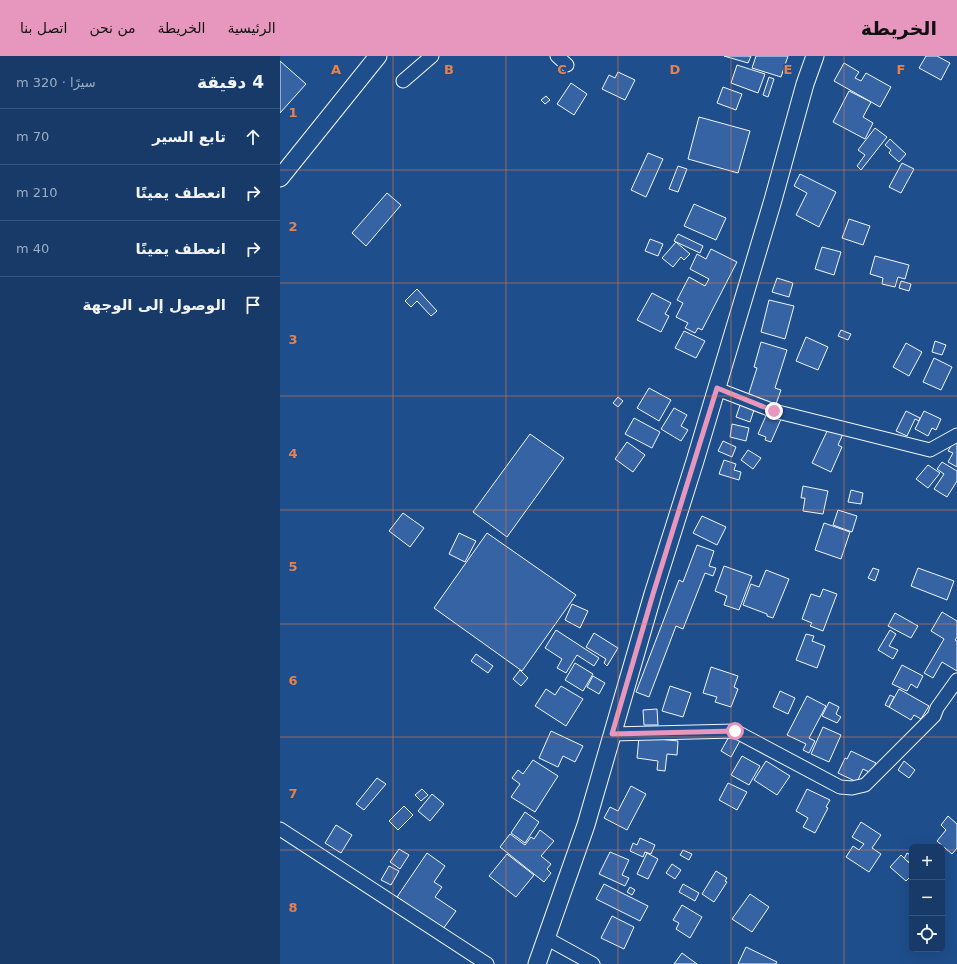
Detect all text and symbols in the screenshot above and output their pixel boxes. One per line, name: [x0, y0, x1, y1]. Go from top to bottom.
text: الخريطة: [861, 17, 937, 39]
text: اتصل بنا: [20, 20, 67, 36]
text: من نحن: [89, 20, 136, 36]
text: الخريطة: [158, 20, 205, 36]
text: الرئيسية: [227, 20, 276, 36]
text: A: [331, 62, 341, 77]
text: B: [444, 62, 454, 77]
text: C: [557, 62, 567, 77]
text: D: [670, 62, 681, 77]
text: E: [784, 62, 792, 77]
text: F: [897, 62, 905, 77]
text: 4 دقيقة: [197, 72, 264, 92]
text: سيرًا · 320 m: [16, 75, 96, 90]
text: 1: [288, 105, 298, 120]
icon: ahead: [242, 126, 264, 148]
text: تابع السير: [152, 128, 226, 146]
text: 70 m: [16, 129, 49, 144]
icon: right: [242, 182, 264, 204]
text: انعطف يمينًا: [135, 184, 226, 202]
text: 210 m: [16, 185, 58, 200]
text: 2: [288, 219, 298, 234]
icon: right: [242, 238, 264, 260]
text: انعطف يمينًا: [135, 240, 226, 258]
text: 40 m: [16, 241, 49, 256]
icon: arrive: [242, 294, 264, 316]
text: الوصول إلى الوجهة: [83, 296, 226, 314]
text: 3: [288, 332, 298, 347]
route end: [765, 402, 783, 420]
text: 4: [288, 446, 298, 461]
text: 5: [288, 559, 298, 574]
text: 6: [288, 673, 298, 688]
route start: [726, 722, 744, 740]
text: 7: [288, 786, 298, 801]
map controls: [909, 844, 945, 952]
button: +: [909, 844, 945, 880]
button: −: [909, 880, 945, 916]
text: 8: [288, 900, 298, 915]
button: locate: [909, 916, 945, 952]

